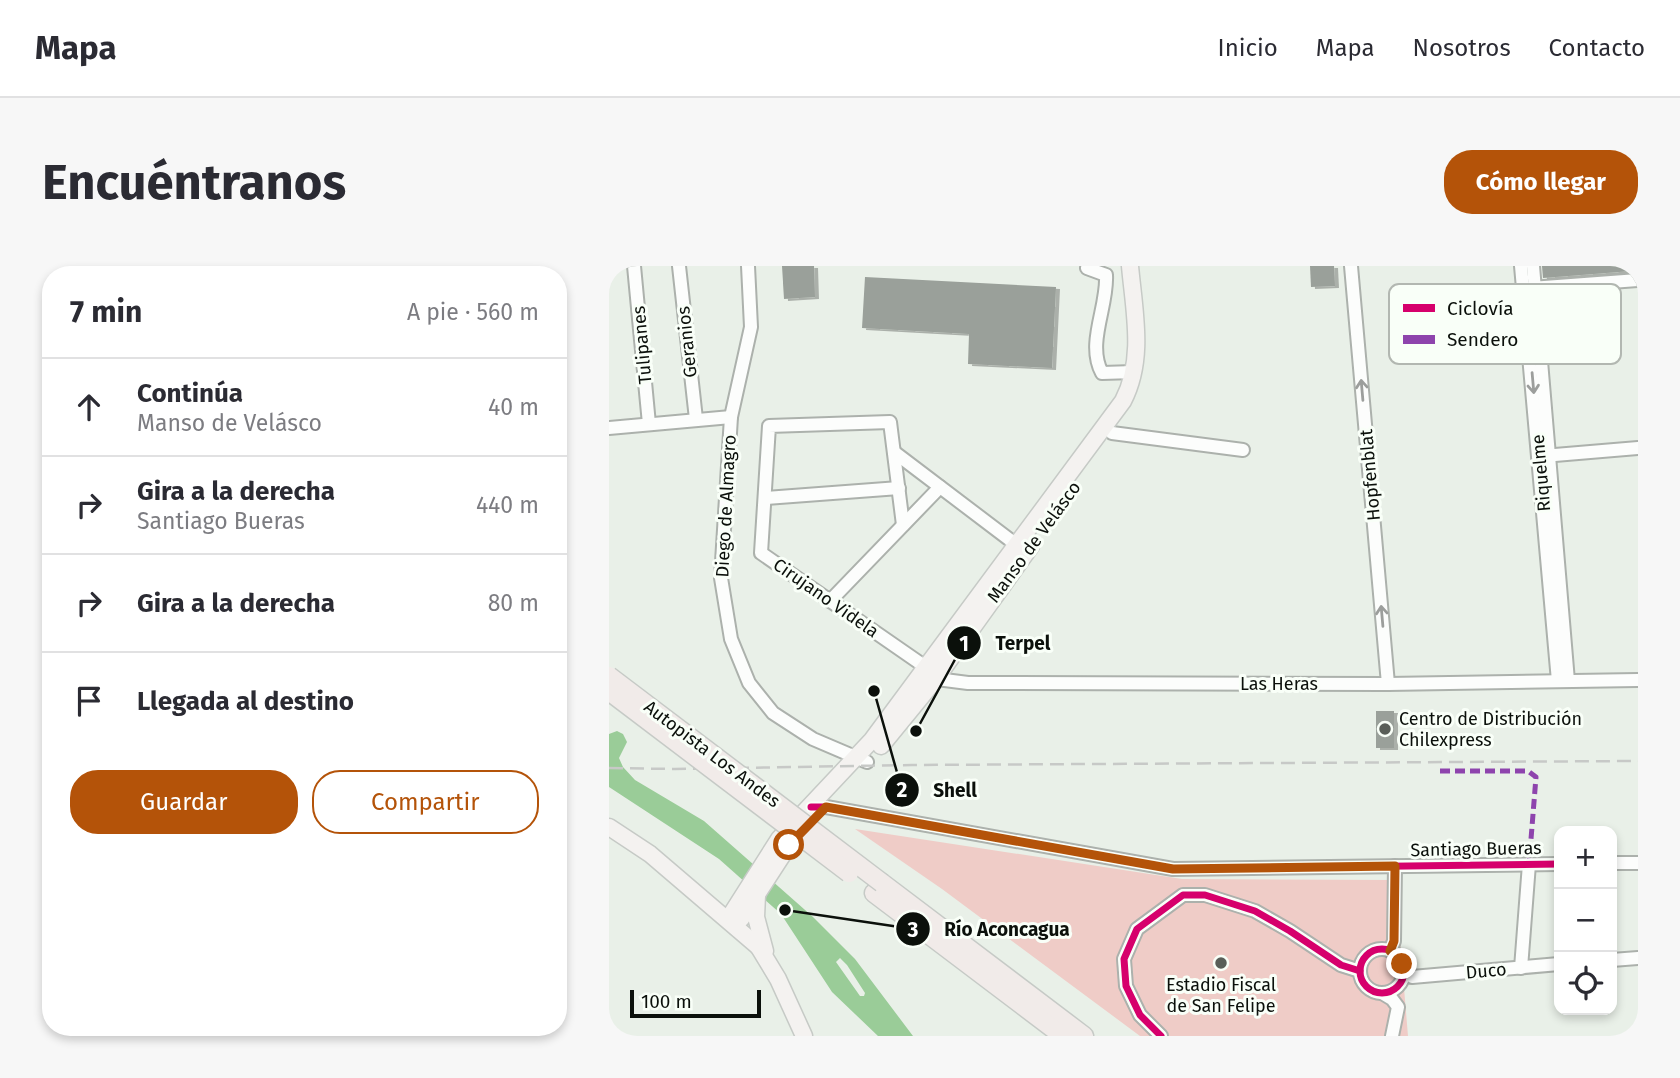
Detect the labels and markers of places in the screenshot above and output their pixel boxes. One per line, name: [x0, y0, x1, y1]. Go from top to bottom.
callout: Terpel: [947, 623, 1065, 663]
place label: Centro de Distribución Chilexpress: [1399, 708, 1582, 751]
marker: Centro de Distribución Chilexpress: [1377, 721, 1393, 737]
callout: Shell: [884, 770, 991, 810]
callout: Río Aconcagua: [895, 909, 1084, 949]
marker: Estadio Fiscal de San Felipe: [1213, 955, 1229, 971]
place label: Estadio Fiscal de San Felipe: [1166, 974, 1276, 1017]

